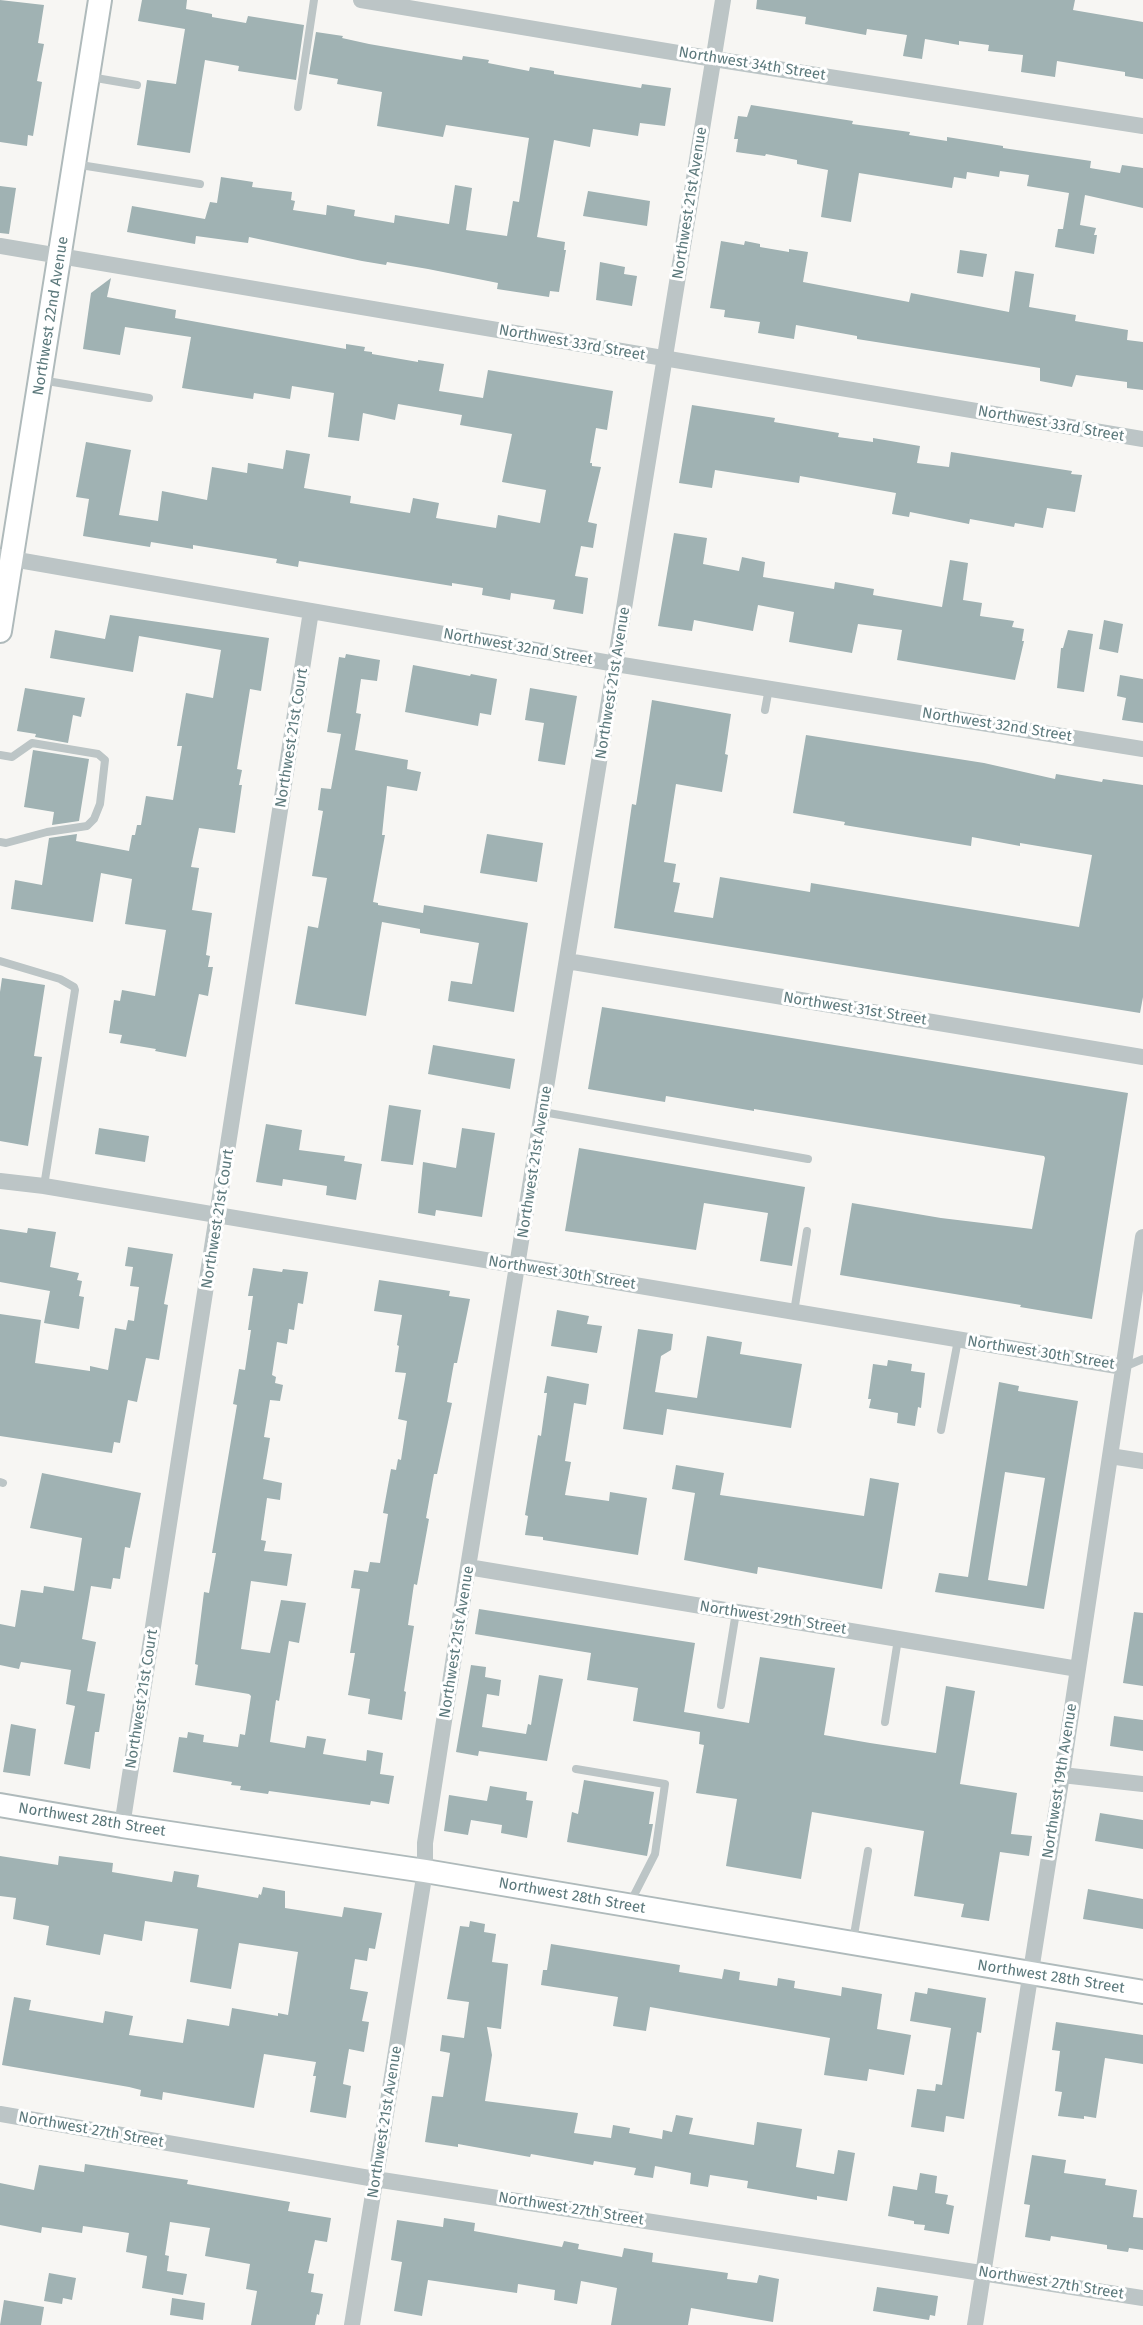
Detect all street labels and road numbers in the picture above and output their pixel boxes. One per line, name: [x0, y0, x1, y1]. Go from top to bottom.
street label: Northwest 34th Street: [677, 43, 827, 85]
street label: Northwest 21st Avenue: [669, 126, 711, 280]
street label: Northwest 22nd Avenue: [30, 235, 72, 397]
street label: Northwest 33rd Street: [497, 321, 647, 365]
street label: Northwest 33rd Street: [976, 402, 1126, 446]
street label: Northwest 21st Avenue: [592, 606, 634, 760]
street label: Northwest 32nd Street: [442, 625, 594, 669]
street label: Northwest 21st Court: [272, 667, 312, 809]
street label: Northwest 32nd Street: [921, 704, 1073, 746]
street label: Northwest 31st Street: [782, 989, 928, 1029]
street label: Northwest 21st Avenue: [514, 1085, 556, 1239]
street label: Northwest 21st Court: [198, 1148, 238, 1290]
street label: Northwest 30th Street: [487, 1252, 637, 1294]
street label: Northwest 30th Street: [966, 1332, 1116, 1374]
street label: Northwest 21st Avenue: [436, 1565, 478, 1719]
street label: Northwest 29th Street: [698, 1598, 848, 1638]
street label: Northwest 21st Court: [122, 1628, 162, 1770]
street label: Northwest 19th Avenue: [1039, 1702, 1081, 1860]
street label: Northwest 28th Street: [17, 1799, 167, 1841]
street label: Northwest 28th Street: [497, 1874, 647, 1918]
street label: Northwest 28th Street: [976, 1956, 1126, 1998]
street label: Northwest 21st Avenue: [364, 2045, 406, 2199]
street label: Northwest 27th Street: [17, 2108, 165, 2152]
street label: Northwest 27th Street: [497, 2189, 645, 2229]
street label: Northwest 27th Street: [977, 2263, 1125, 2303]

